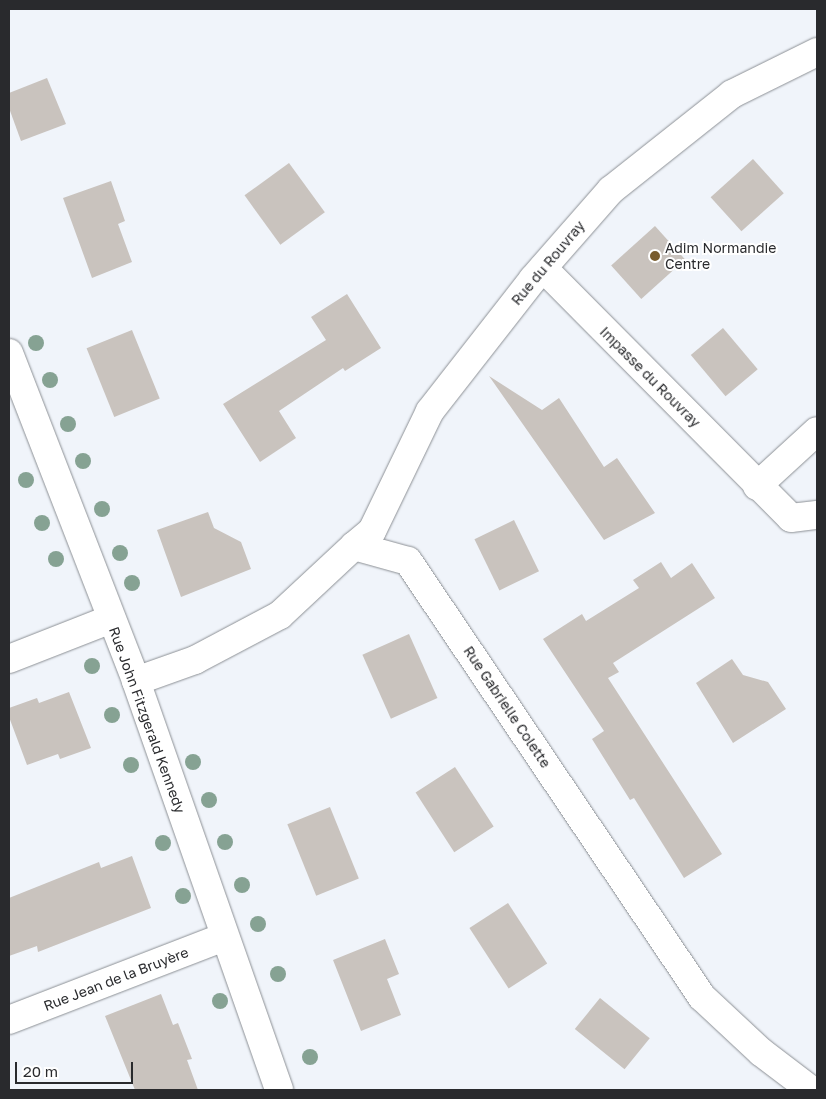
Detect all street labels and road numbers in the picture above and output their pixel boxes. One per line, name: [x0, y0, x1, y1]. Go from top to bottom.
street label: Rue du Rouvray: [508, 217, 588, 309]
street label: Impasse du Rouvray: [596, 323, 704, 431]
street label: Rue John Fitzgerald Kennedy: [105, 625, 189, 815]
street label: Rue Gabrielle Colette: [460, 643, 554, 771]
street label: Rue Jean de la Bruyère: [41, 944, 191, 1014]

